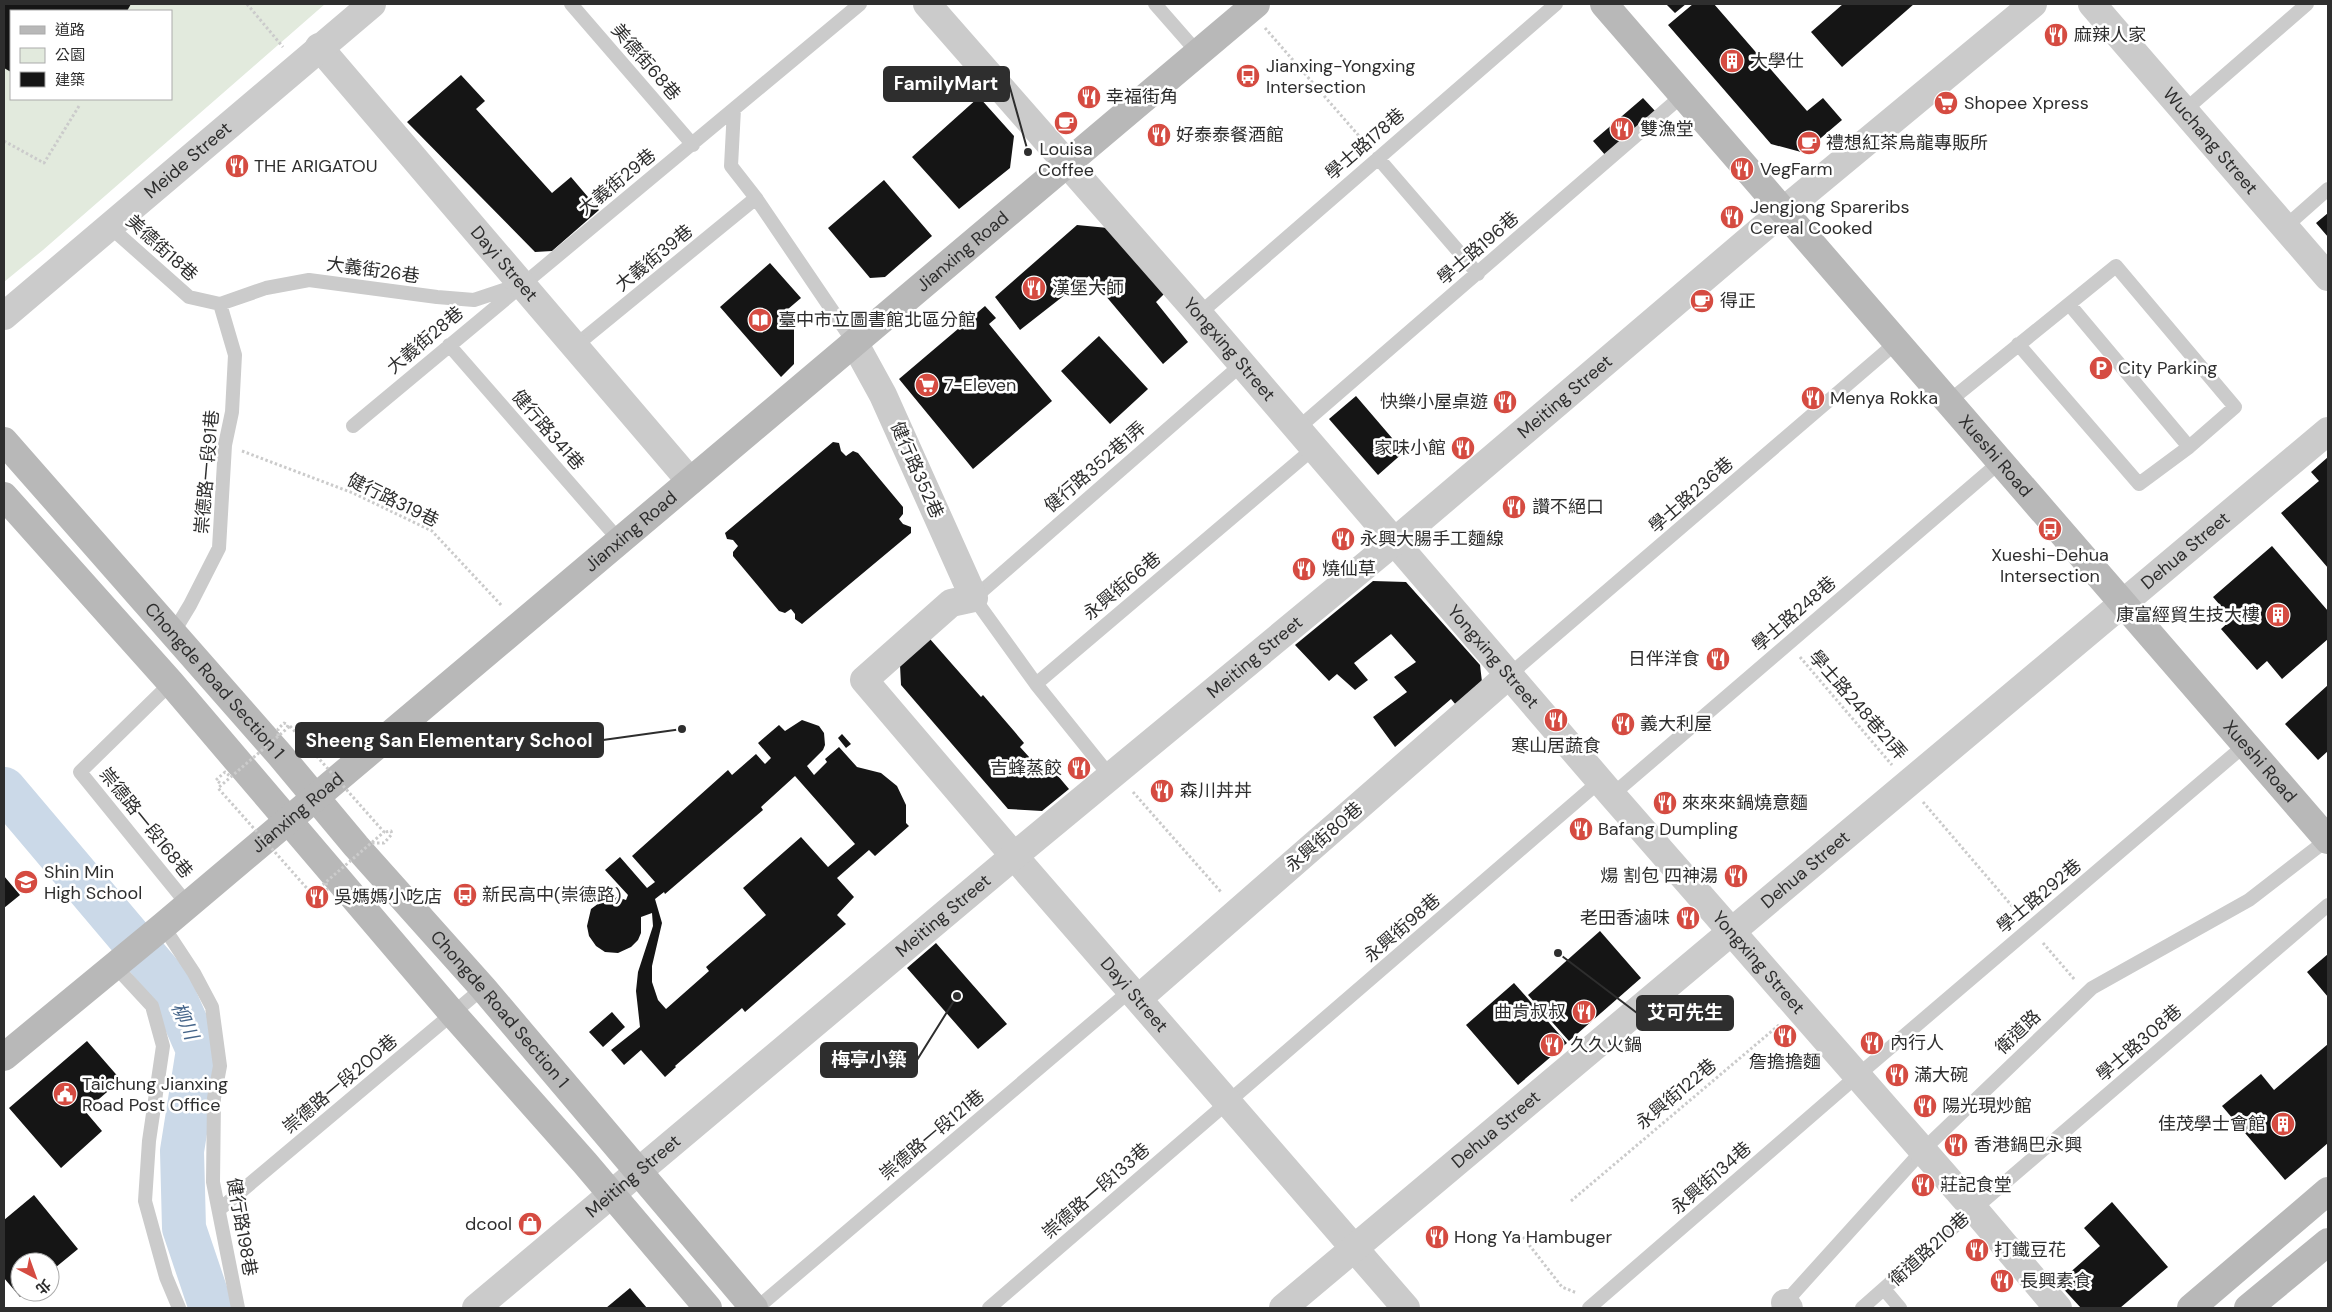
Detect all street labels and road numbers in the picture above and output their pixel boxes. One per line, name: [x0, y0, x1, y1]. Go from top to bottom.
street label: 美德街68巷: [606, 19, 686, 105]
street label: Wuchang Street: [2157, 82, 2263, 200]
street label: 學士路178巷: [1320, 103, 1410, 185]
street label: Meide Street: [139, 116, 236, 204]
street label: 大義街29巷: [573, 143, 661, 221]
street label: Jianxing Road: [911, 206, 1014, 297]
street label: 學士路196巷: [1432, 206, 1524, 290]
street label: 美德街18巷: [121, 209, 203, 287]
street label: 大義街39巷: [610, 219, 698, 297]
street label: Dayi Street: [465, 221, 543, 306]
street label: 大義街26巷: [325, 252, 421, 288]
street label: Yongxing Street: [1178, 292, 1281, 406]
street label: 大義街28巷: [382, 301, 468, 379]
street label: Meiting Street: [1512, 349, 1617, 444]
street label: 健行路341巷: [506, 385, 590, 475]
street label: 崇德路一段91巷: [190, 409, 224, 535]
street label: Xueshi Road: [1953, 410, 2038, 502]
street label: 健行路352巷1弄: [1039, 416, 1151, 518]
street label: 健行路352巷: [885, 418, 949, 522]
street label: 學士路236巷: [1644, 452, 1738, 538]
street label: 健行路319巷: [343, 467, 443, 533]
street label: Jianxing Road: [580, 486, 682, 577]
street label: Dehua Street: [2136, 507, 2235, 595]
street label: 永興街66巷: [1078, 546, 1166, 626]
street label: 學士路248巷: [1747, 571, 1841, 657]
street label: Chongde Road Section 1: [139, 597, 290, 764]
street label: Yongxing Street: [1442, 600, 1544, 714]
street label: Meiting Street: [1202, 610, 1308, 704]
street label: 學士路248巷21弄: [1804, 645, 1912, 765]
street label: Xueshi Road: [2218, 715, 2302, 808]
street label: 崇德路一段168巷: [94, 763, 198, 883]
street label: Jianxing Road: [246, 767, 349, 858]
street label: 永興街80巷: [1280, 797, 1368, 877]
street label: Dehua Street: [1756, 825, 1855, 914]
street label: 學士路292巷: [1992, 854, 2086, 938]
street label: Meiting Street: [890, 869, 996, 963]
street label: 永興街98巷: [1359, 888, 1445, 968]
street label: Yongxing Street: [1707, 906, 1810, 1019]
street label: Chongde Road Section 1: [425, 925, 574, 1093]
street label: Dayi Street: [1095, 952, 1173, 1037]
street label: 學士路308巷: [2091, 999, 2187, 1087]
street label: 衛道路: [1990, 1005, 2046, 1059]
street label: 崇德路一段200巷: [278, 1029, 402, 1139]
street label: 永興街122巷: [1631, 1053, 1721, 1135]
street label: 崇德路一段121巷: [875, 1084, 989, 1186]
street label: Dehua Street: [1446, 1085, 1545, 1174]
street label: Meiting Street: [580, 1129, 686, 1223]
street label: 永興街134巷: [1666, 1136, 1756, 1220]
street label: 崇德路一段133巷: [1037, 1138, 1155, 1244]
street label: 健行路198巷: [222, 1176, 262, 1278]
street label: 衛道路210巷: [1884, 1207, 1974, 1291]

